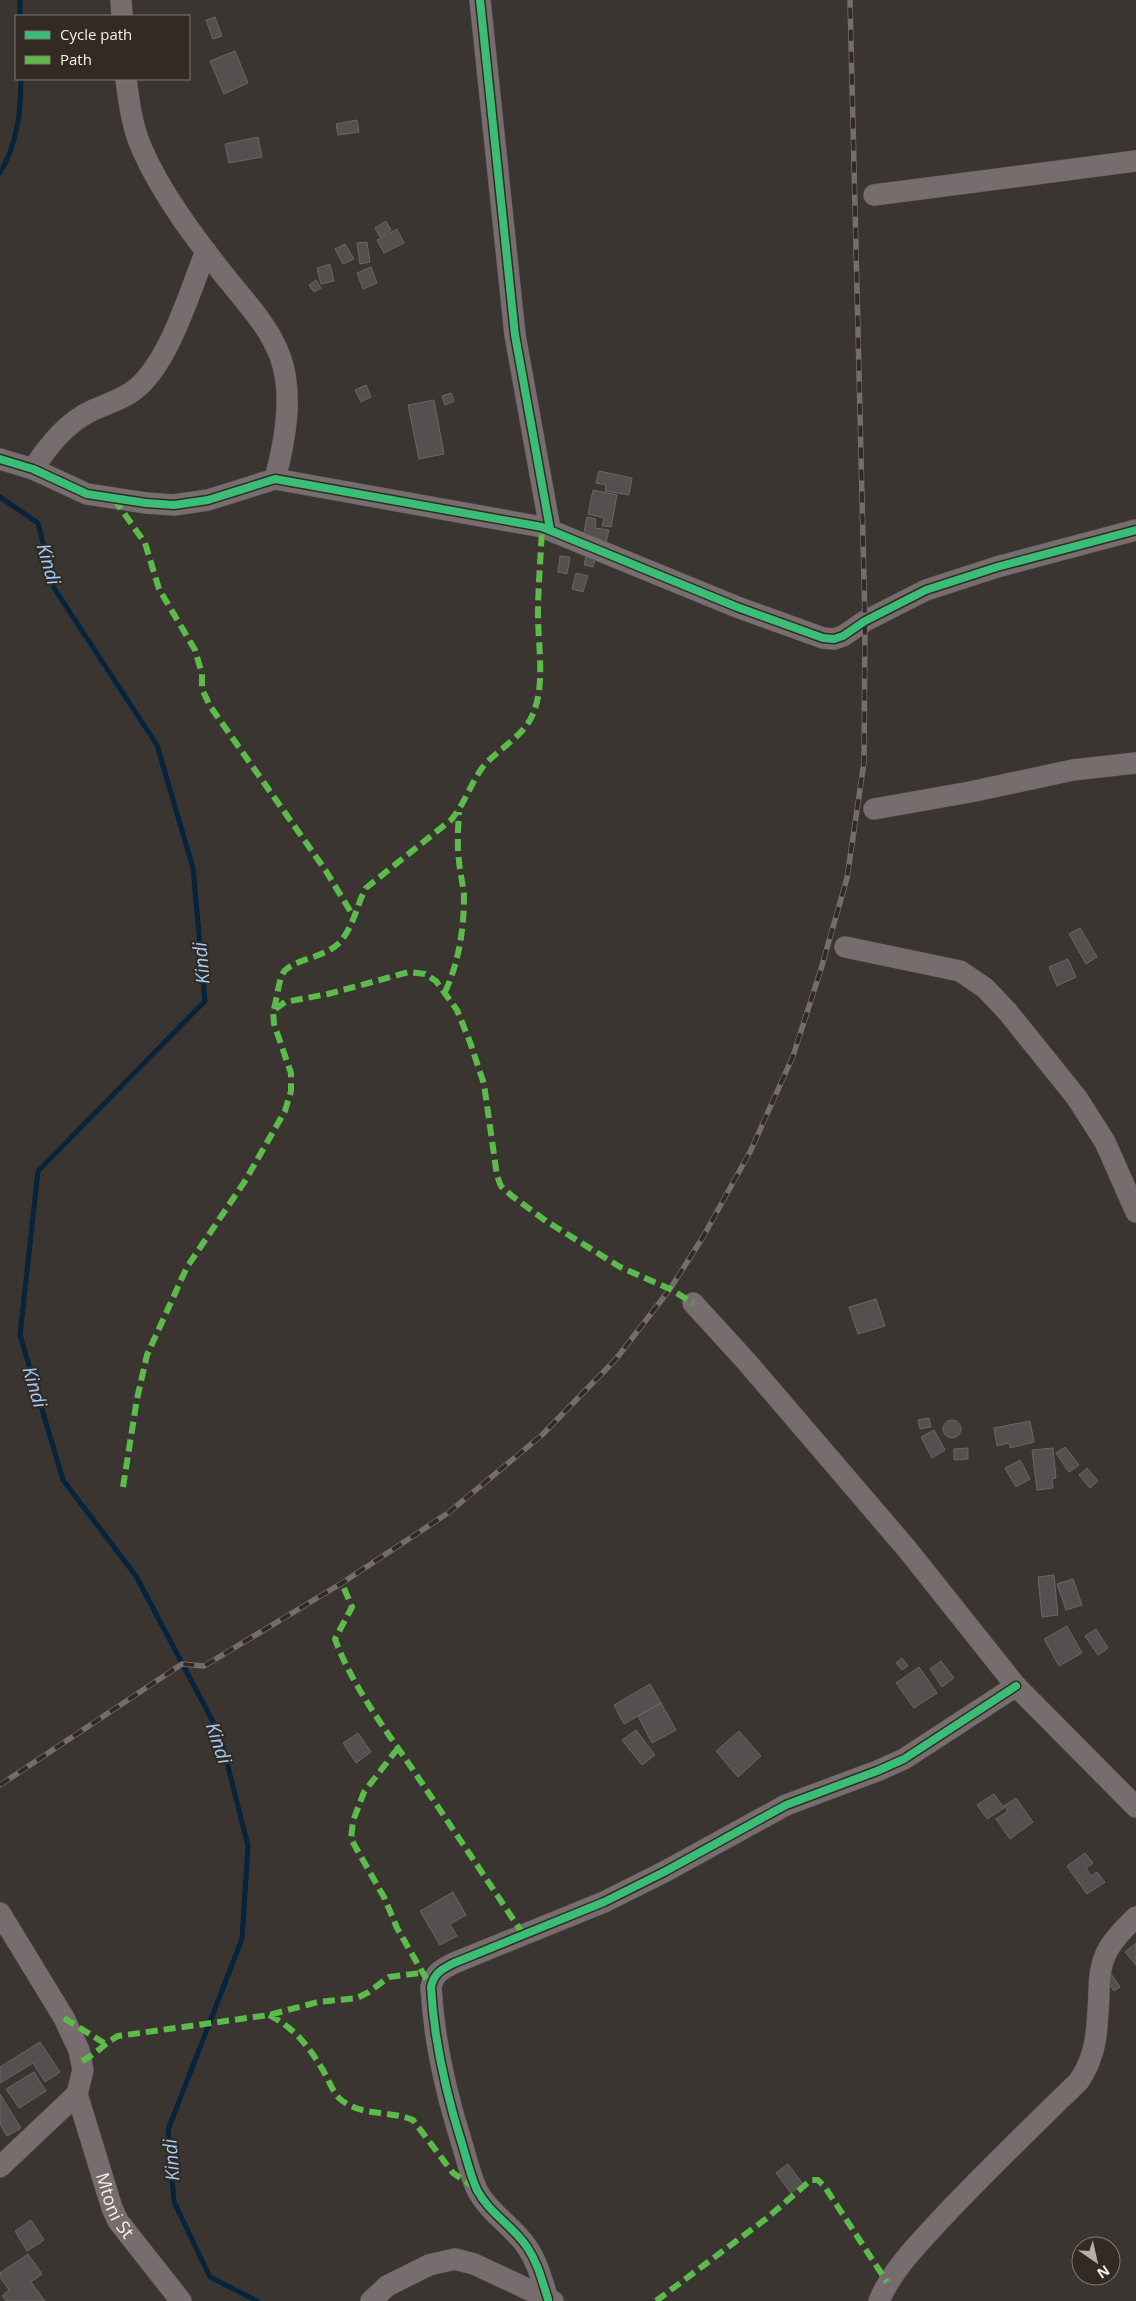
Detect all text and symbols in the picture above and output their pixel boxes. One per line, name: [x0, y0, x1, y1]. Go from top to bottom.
legend: [15, 15, 190, 80]
text: Cycle path: [60, 24, 132, 44]
text: Path: [60, 49, 92, 69]
water label: Kindi: [31, 540, 68, 589]
water label: Kindi: [186, 940, 216, 985]
water label: Kindi: [16, 1363, 54, 1412]
water label: Kindi: [200, 1719, 239, 1768]
water label: Kindi: [156, 2137, 185, 2182]
street label: Mtoni St: [91, 2170, 140, 2243]
north arrow: [1071, 2236, 1121, 2286]
text: N: [1094, 2261, 1114, 2283]

